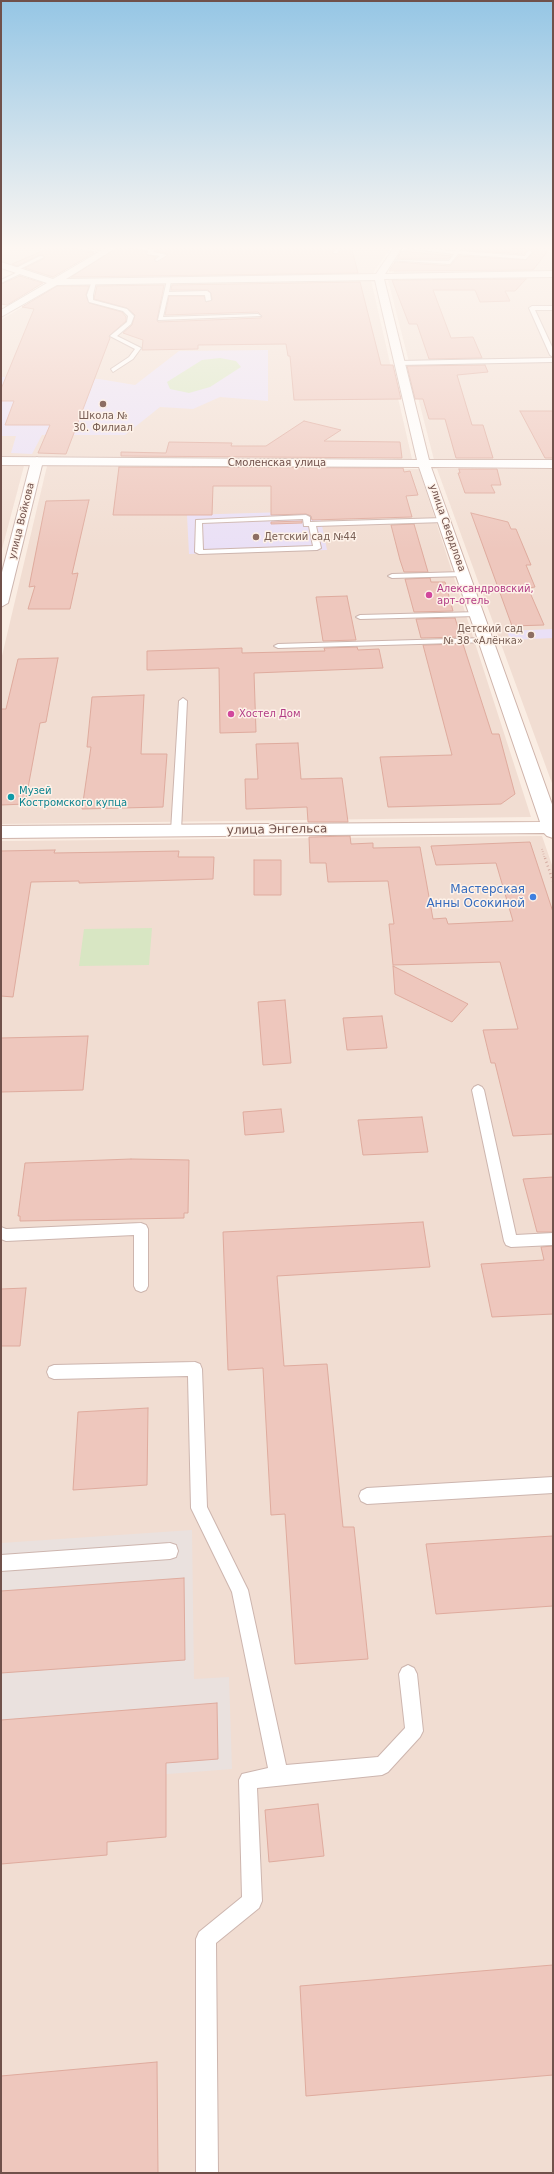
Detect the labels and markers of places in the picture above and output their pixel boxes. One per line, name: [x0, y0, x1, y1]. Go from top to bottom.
marker: Школа № 30. Филиал: [98, 399, 108, 409]
place label: Школа № 30. Филиал: [73, 410, 133, 434]
place label: Детский сад №44: [264, 531, 356, 543]
marker: Детский сад №44: [251, 532, 261, 542]
place label: Александровский, арт-отель: [437, 583, 534, 606]
marker: Александровский, арт-отель: [424, 590, 434, 600]
place label: Детский сад № 38 «Алёнка»: [443, 623, 523, 646]
marker: Детский сад № 38 «Алёнка»: [526, 630, 536, 640]
place label: Хостел Дом: [239, 708, 300, 720]
marker: Хостел Дом: [226, 709, 236, 719]
place label: Музей Костромского купца: [19, 785, 127, 808]
marker: Музей Костромского купца: [6, 792, 16, 802]
place label: Мастерская Анны Осокиной: [426, 883, 525, 911]
marker: Мастерская Анны Осокиной: [528, 892, 538, 902]

